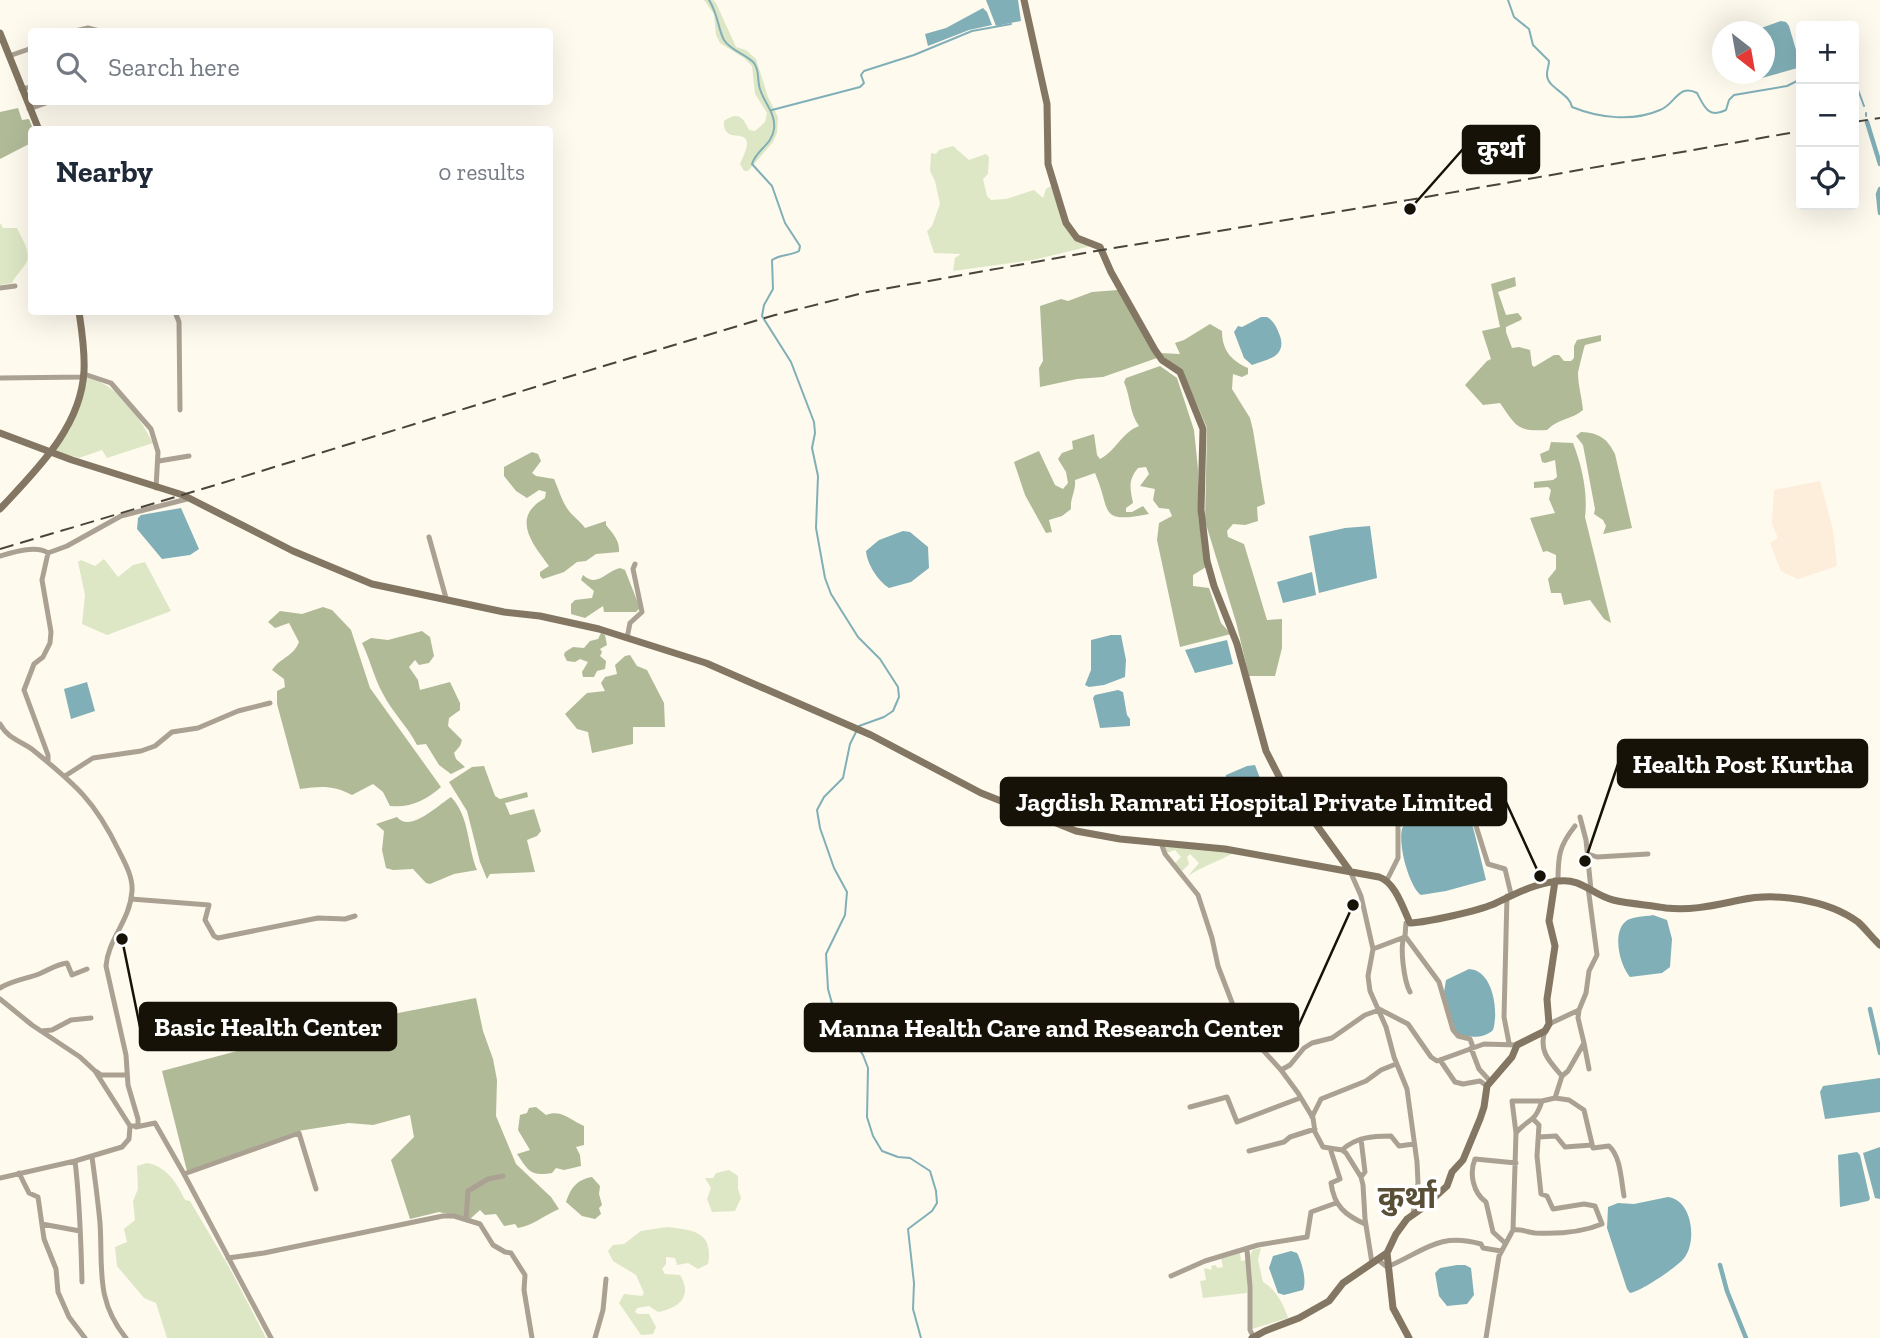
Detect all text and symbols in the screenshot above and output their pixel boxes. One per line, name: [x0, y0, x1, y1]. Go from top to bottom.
north arrow: [1712, 21, 1775, 84]
map controls: [1796, 21, 1859, 210]
button: +: [1796, 21, 1859, 84]
search box: [28, 28, 553, 105]
icon: search: [52, 48, 90, 86]
text: Search here: [108, 51, 240, 83]
button: −: [1796, 84, 1859, 147]
callout: कुर्था: [1463, 126, 1539, 173]
text: कुर्था: [1477, 133, 1526, 165]
button: locate: [1796, 147, 1859, 210]
text: Nearby: [56, 154, 153, 190]
text: 0 results: [438, 158, 525, 186]
callout: Health Post Kurtha: [1618, 740, 1867, 787]
text: Health Post Kurtha: [1632, 748, 1854, 780]
callout: Jagdish Ramrati Hospital Private Limited: [1001, 778, 1506, 825]
text: Jagdish Ramrati Hospital Private Limited: [1015, 786, 1493, 818]
callout: Basic Health Center: [140, 1003, 396, 1050]
callout: Manna Health Care and Research Center: [805, 1004, 1298, 1051]
text: Basic Health Center: [154, 1011, 382, 1043]
text: Manna Health Care and Research Center: [819, 1012, 1283, 1044]
district label: कुर्था: [1378, 1178, 1437, 1217]

